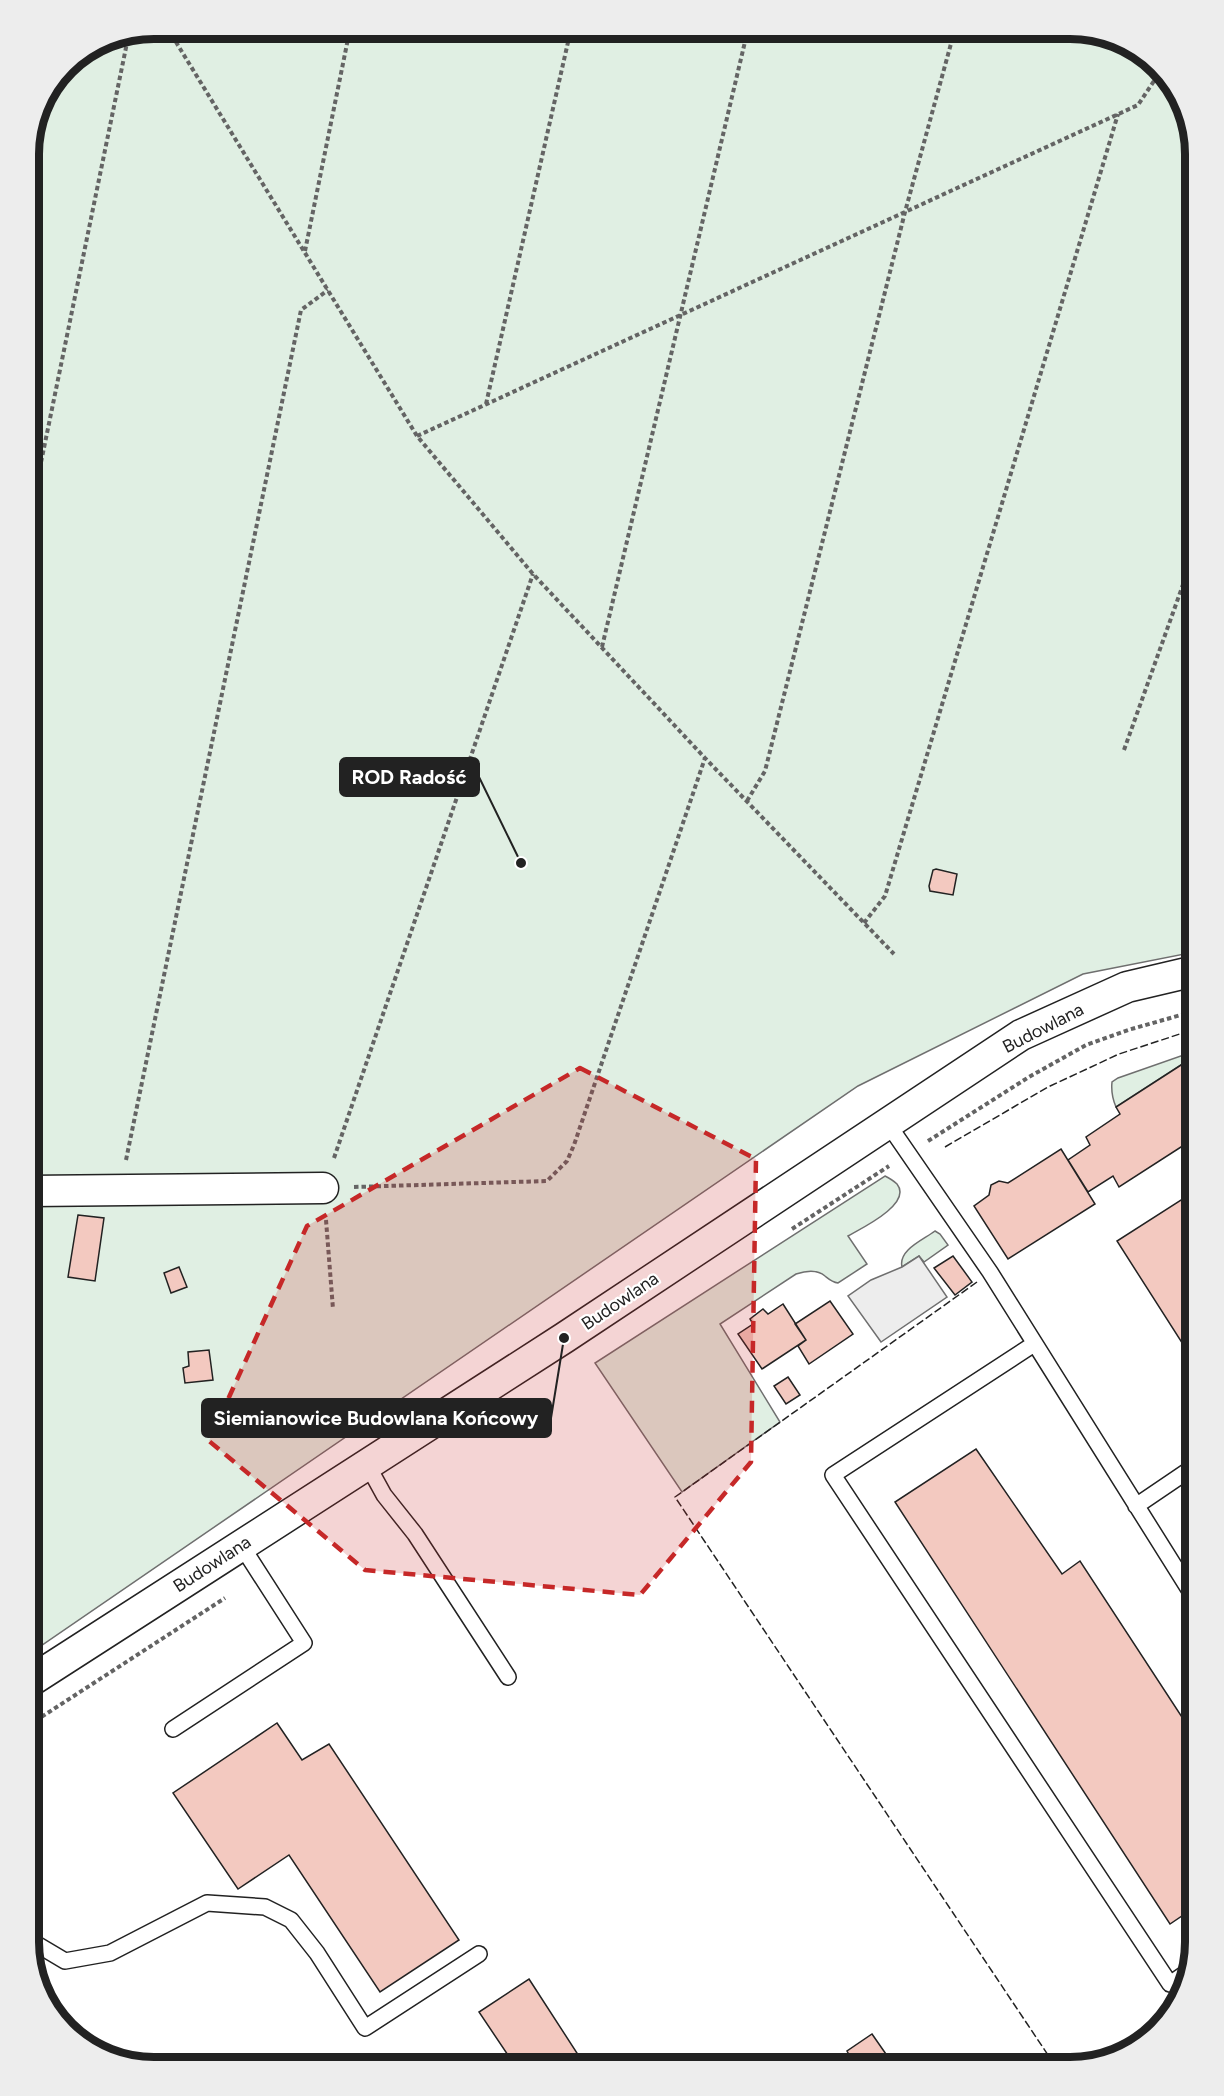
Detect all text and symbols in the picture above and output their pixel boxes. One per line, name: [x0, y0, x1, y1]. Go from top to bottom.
callout: ROD Radość: [340, 758, 479, 796]
text: ROD Radość: [351, 765, 467, 789]
street label: Budowlana: [999, 998, 1087, 1058]
street label: Budowlana: [577, 1267, 663, 1335]
callout: Siemianowice Budowlana Końcowy: [202, 1399, 551, 1437]
text: Siemianowice Budowlana Końcowy: [214, 1406, 539, 1430]
street label: Budowlana: [169, 1531, 255, 1597]

